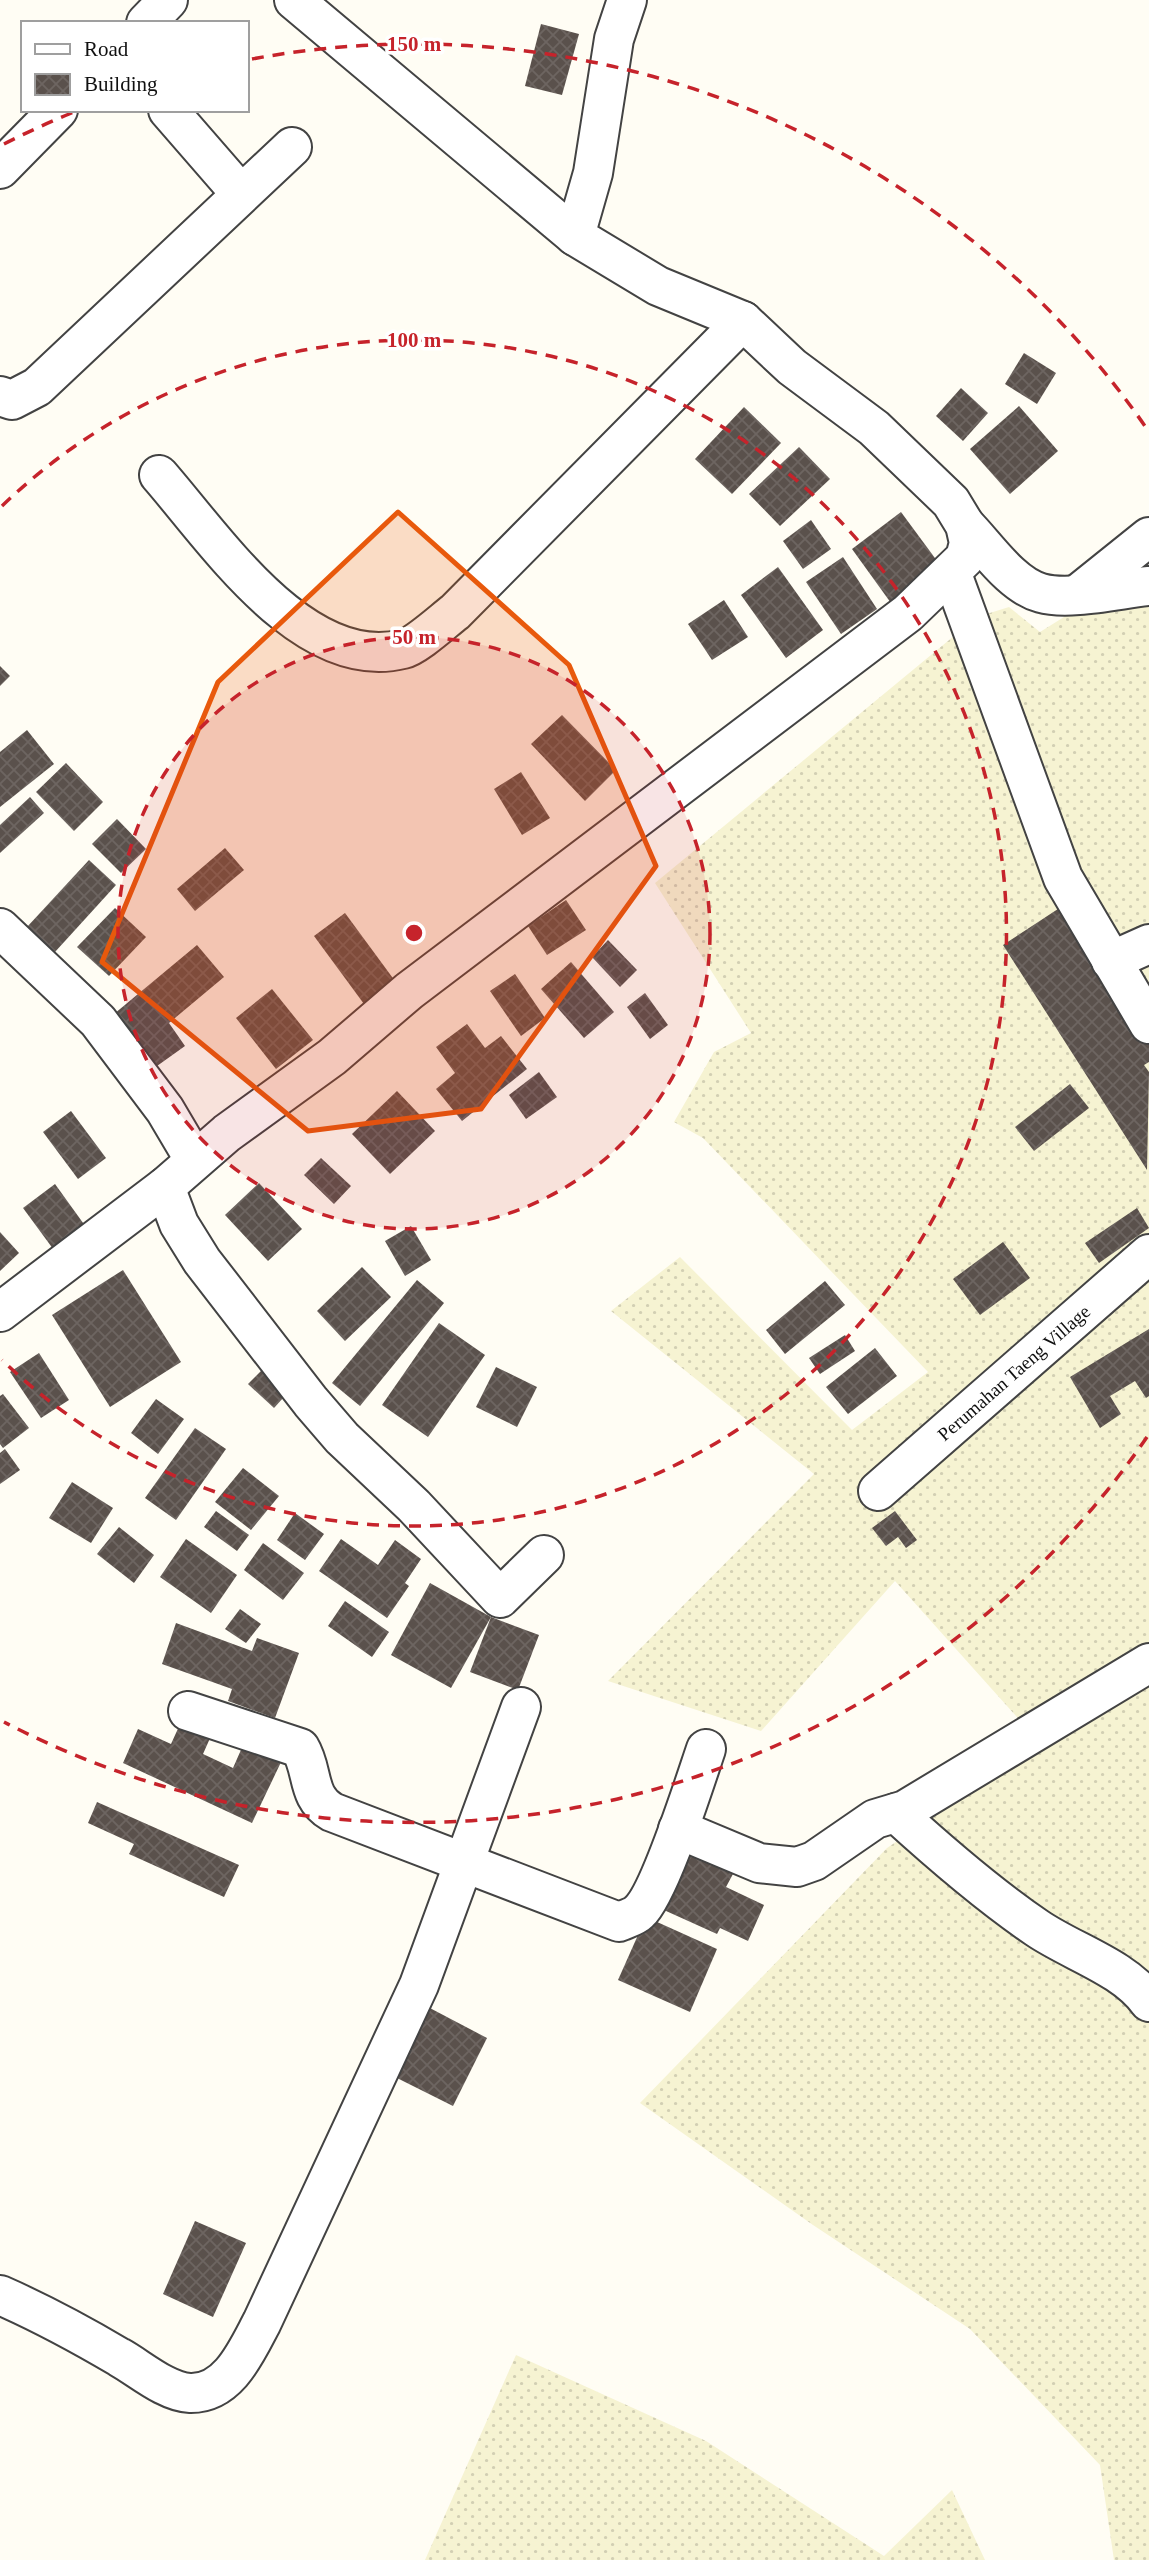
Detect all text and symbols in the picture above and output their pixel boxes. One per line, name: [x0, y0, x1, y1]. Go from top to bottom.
legend: [21, 21, 248, 112]
text: 150 m: [387, 32, 442, 56]
text: Road: [84, 37, 129, 61]
text: Building: [84, 72, 158, 96]
text: 100 m: [387, 328, 442, 352]
text: 50 m: [392, 625, 436, 649]
centre of rings: [402, 921, 426, 945]
street label: Perumahan Taeng Village: [933, 1300, 1094, 1445]

